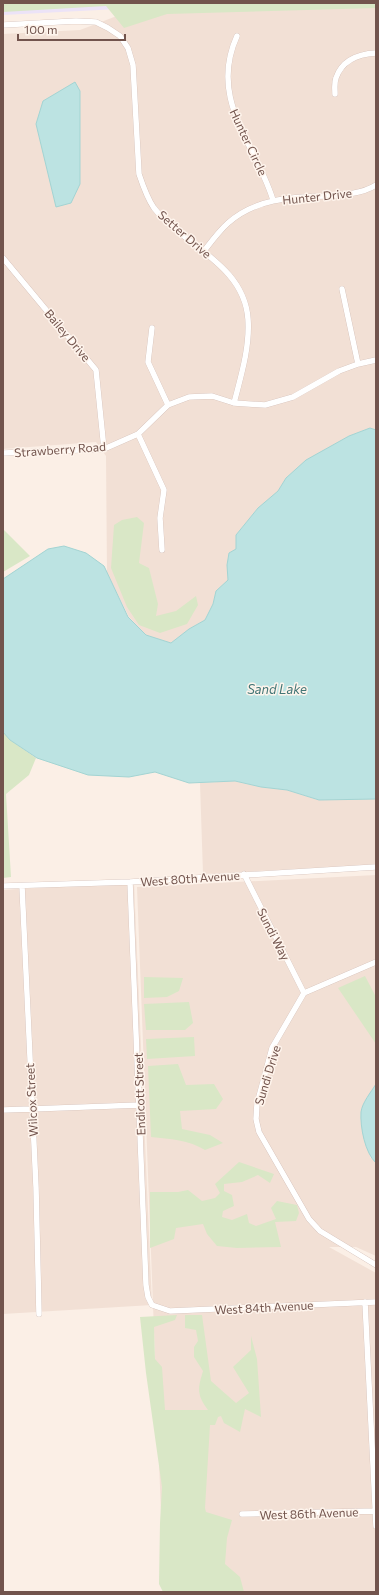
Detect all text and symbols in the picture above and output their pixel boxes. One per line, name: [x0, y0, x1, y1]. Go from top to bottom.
scale bar: [18, 16, 125, 42]
text: 100 m: [24, 22, 58, 36]
street label: Hunter Circle: [227, 106, 271, 178]
street label: Hunter Drive: [282, 185, 352, 207]
street label: Setter Drive: [156, 207, 214, 261]
street label: Bailey Drive: [42, 306, 94, 364]
street label: Strawberry Road: [14, 439, 106, 459]
water label: Sand Lake: [247, 681, 307, 697]
street label: West 80th Avenue: [140, 868, 240, 888]
street label: Sundi Way: [255, 905, 293, 963]
street label: Sundi Drive: [251, 1043, 283, 1107]
street label: Endicott Street: [131, 1052, 147, 1136]
street label: Wilcox Street: [22, 1063, 40, 1137]
street label: West 84th Avenue: [214, 1297, 314, 1317]
street label: West 86th Avenue: [259, 1504, 359, 1522]

